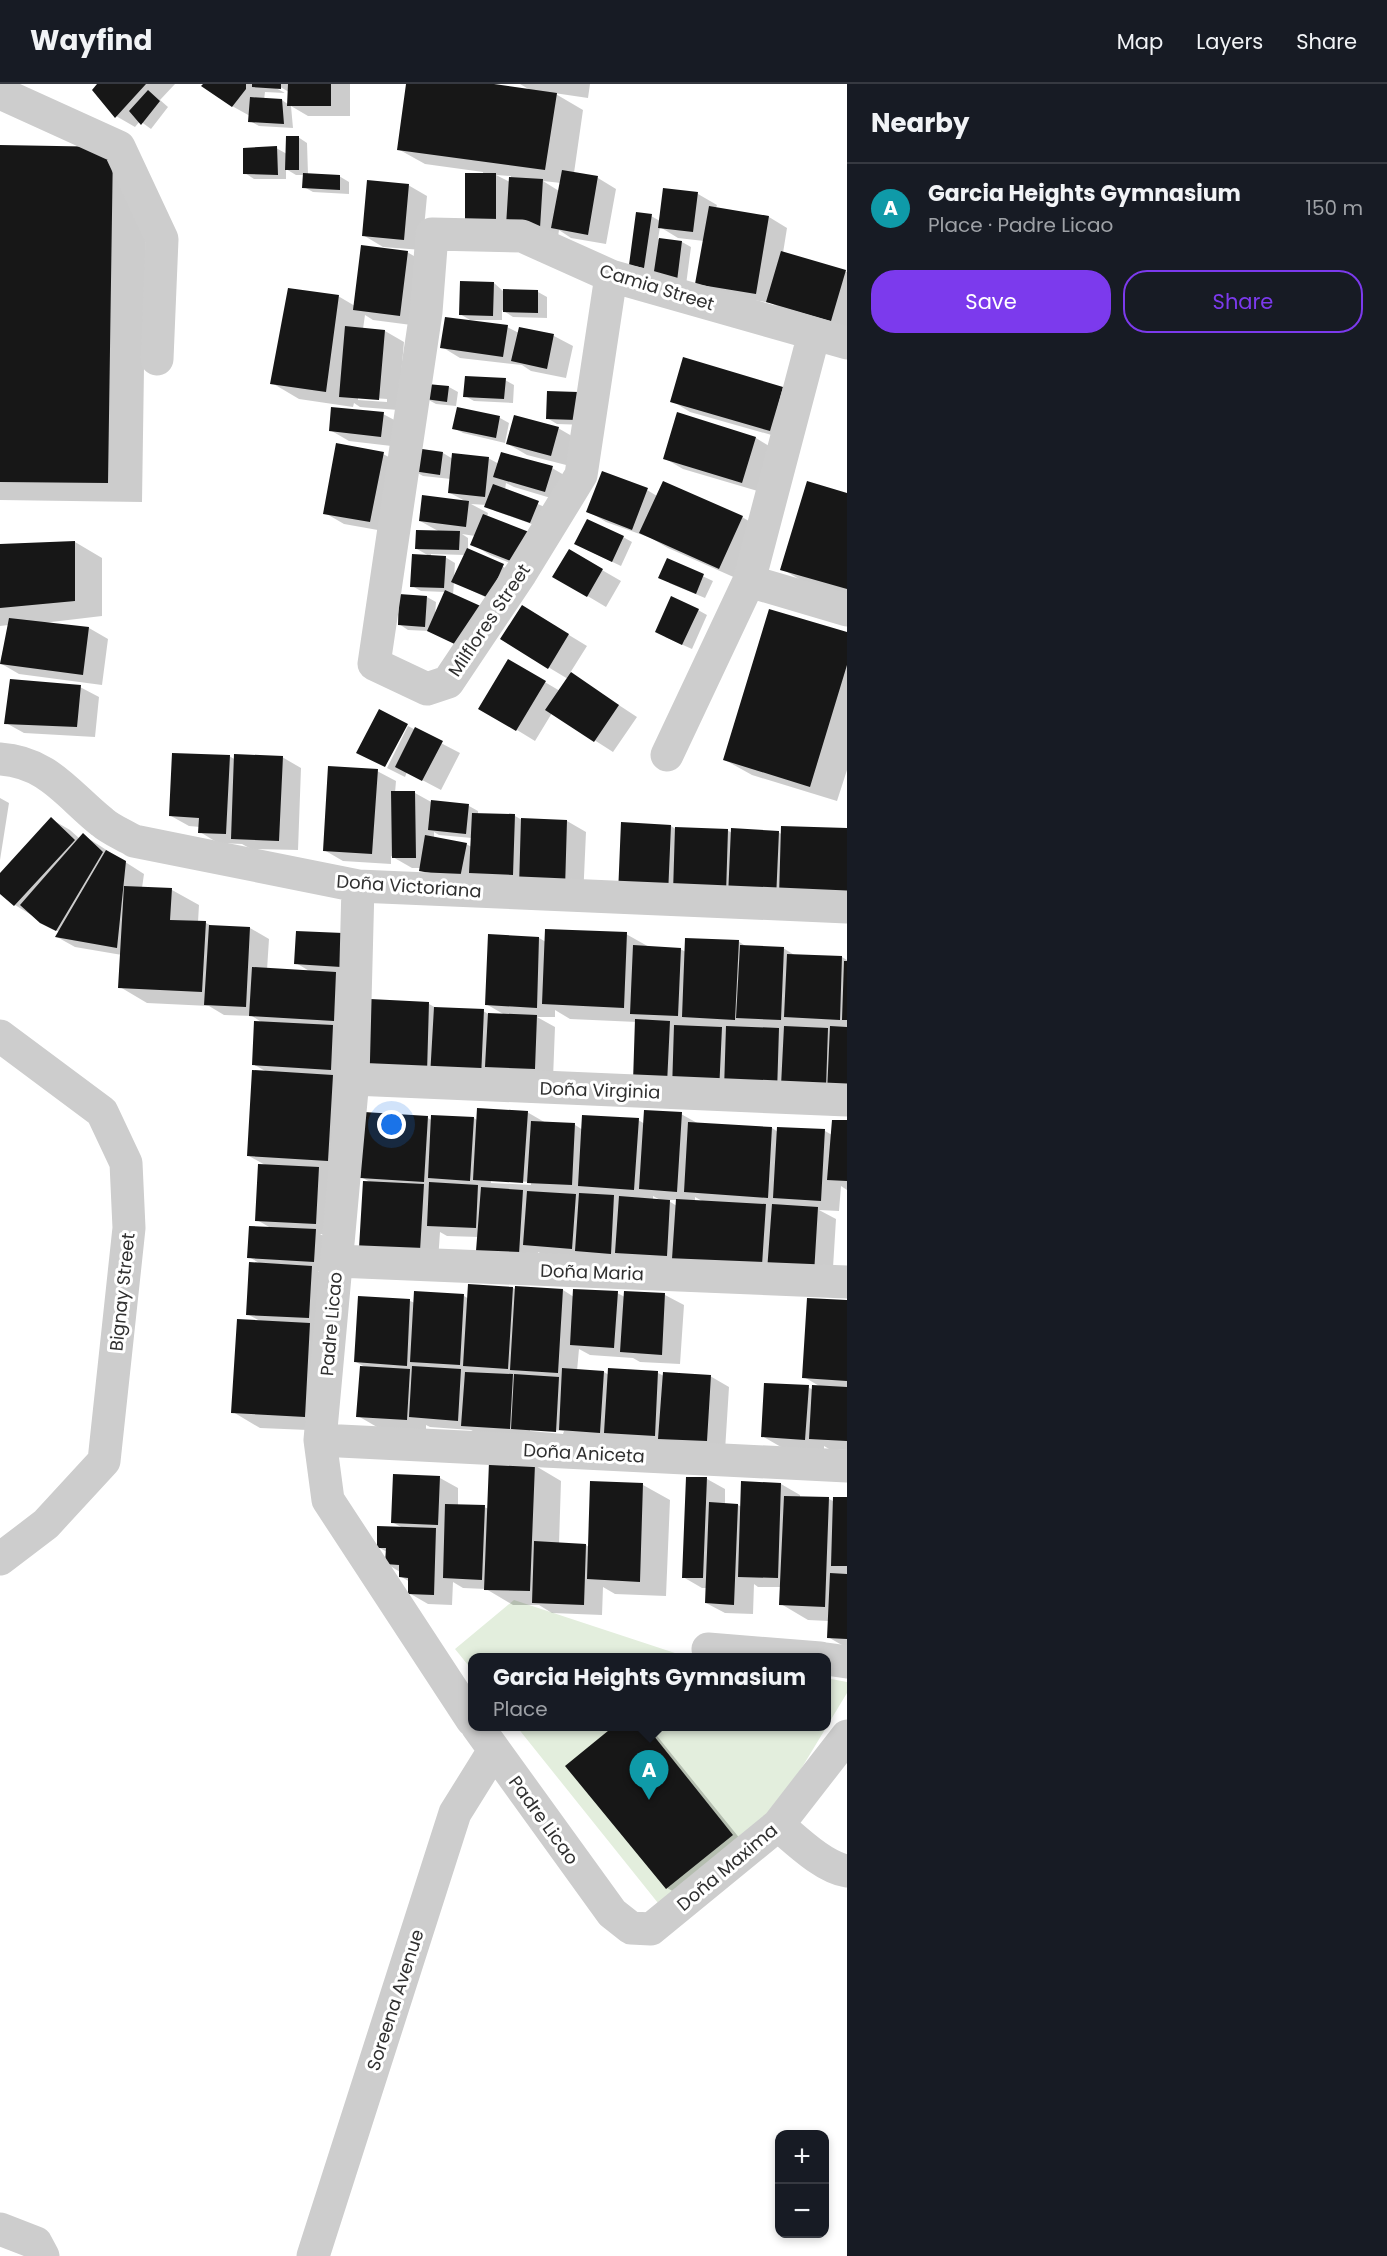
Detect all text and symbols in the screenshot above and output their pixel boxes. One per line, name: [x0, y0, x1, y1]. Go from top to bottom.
text: Wayfind: [30, 21, 152, 60]
text: Map: [1117, 27, 1163, 56]
text: Layers: [1196, 27, 1263, 56]
text: Share: [1296, 27, 1357, 56]
text: Nearby: [871, 105, 969, 141]
text: Garcia Heights Gymnasium: [928, 178, 1241, 209]
text: A: [883, 194, 898, 222]
text: 150 m: [1306, 194, 1363, 222]
text: Place · Padre Licao: [928, 211, 1113, 239]
street label: Camia Street: [597, 258, 717, 316]
button: Save: [871, 270, 1111, 333]
button: Share: [1123, 270, 1363, 333]
street label: Milflores Street: [442, 559, 536, 681]
street label: Doña Victoriana: [336, 868, 482, 904]
street label: Doña Virginia: [539, 1075, 661, 1105]
your location: [377, 1110, 406, 1139]
street label: Bignay Street: [103, 1232, 141, 1352]
street label: Doña Maria: [540, 1258, 644, 1286]
street label: Padre Licao: [314, 1271, 348, 1377]
street label: Doña Aniceta: [523, 1437, 645, 1469]
popup: [468, 1653, 831, 1731]
text: Garcia Heights Gymnasium: [493, 1662, 806, 1693]
text: Place: [493, 1695, 548, 1723]
pin: A: [630, 1750, 668, 1800]
street label: Padre Licao: [503, 1770, 585, 1870]
street label: Doña Maxima: [671, 1818, 783, 1916]
street label: Soreena Avenue: [360, 1926, 430, 2074]
map controls: [775, 2130, 829, 2238]
button: +: [775, 2130, 829, 2184]
button: −: [775, 2184, 829, 2238]

